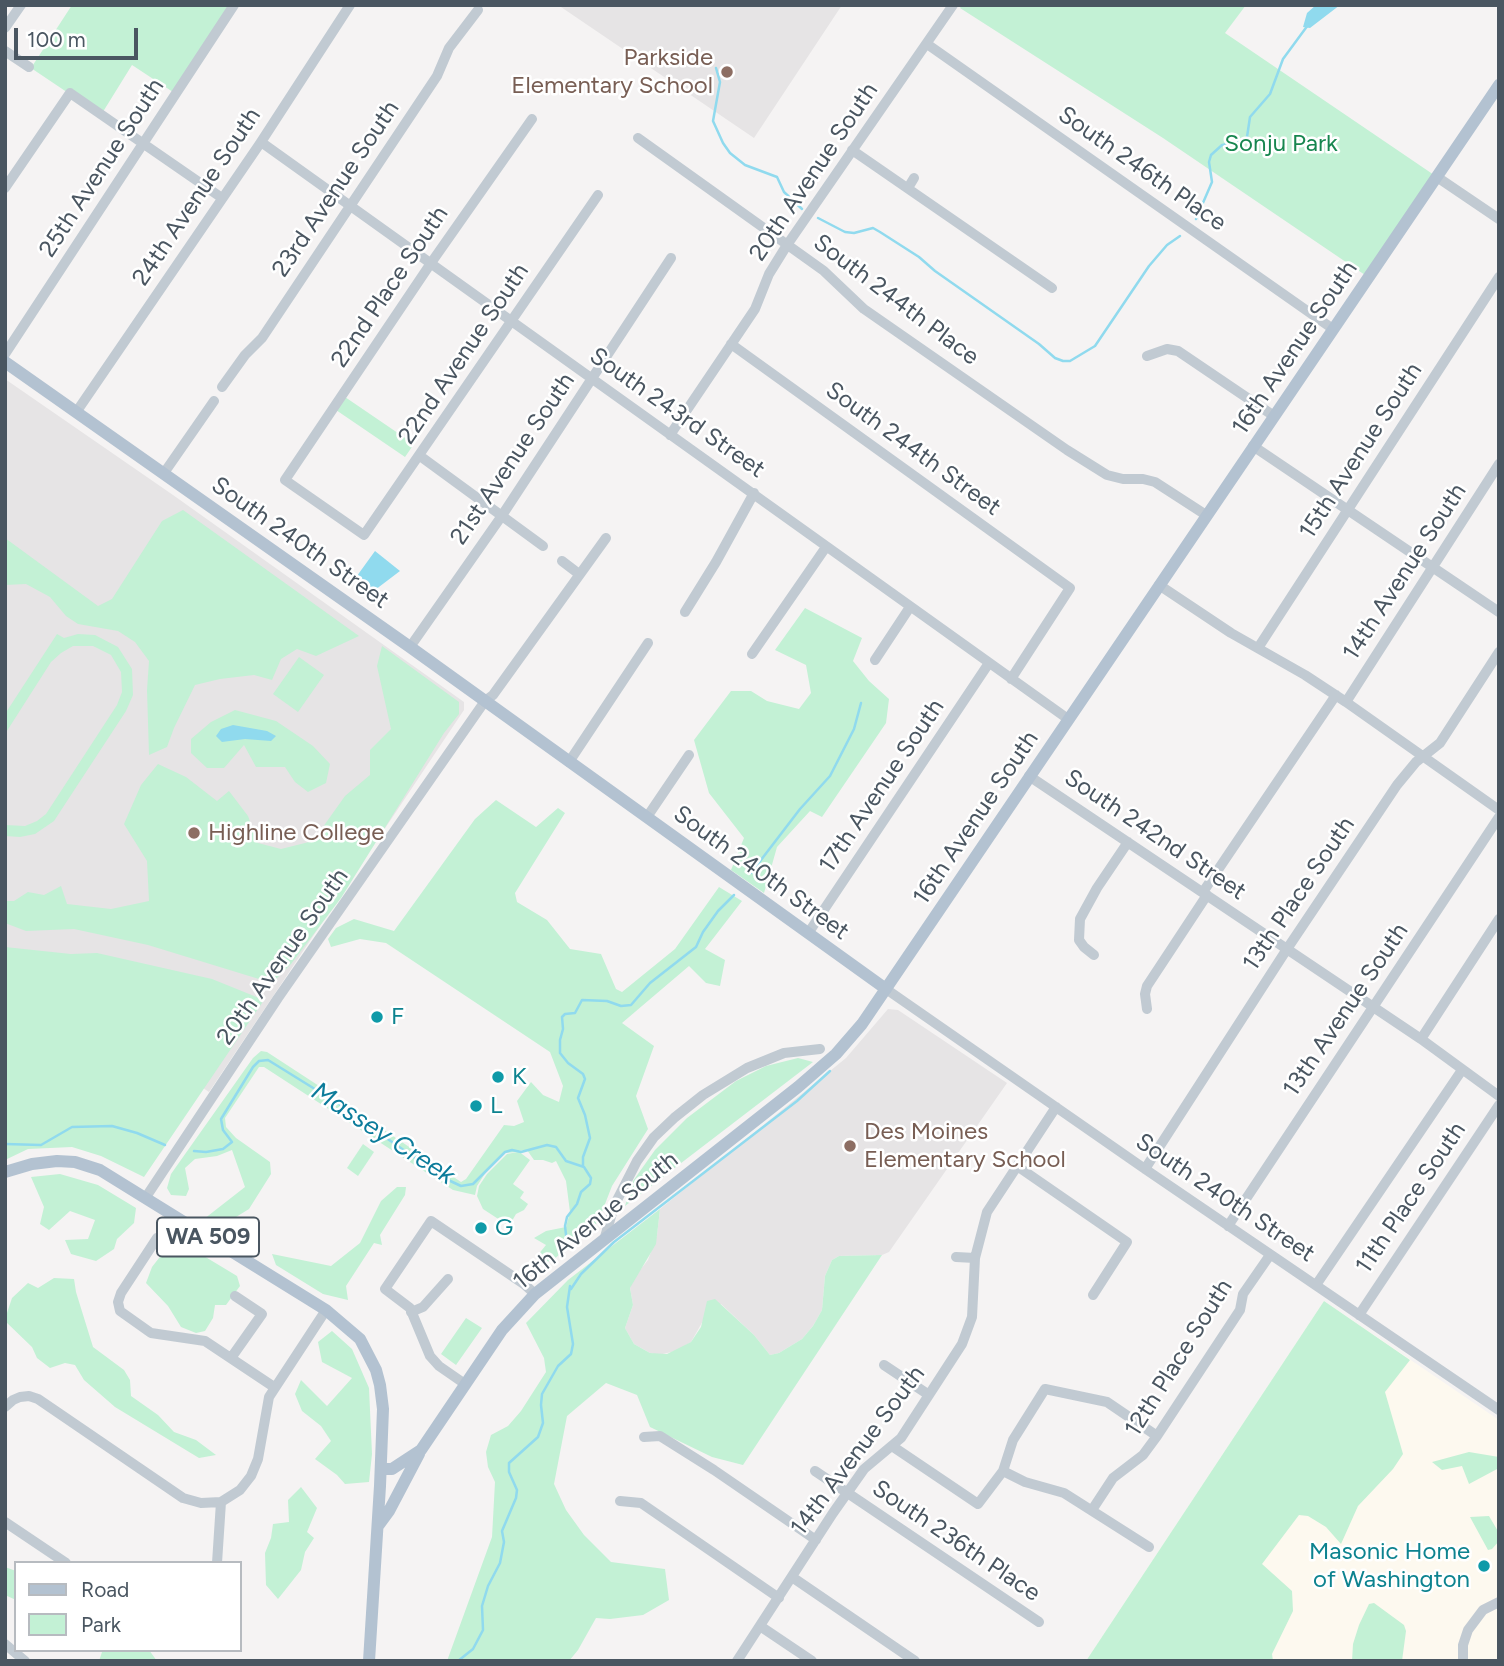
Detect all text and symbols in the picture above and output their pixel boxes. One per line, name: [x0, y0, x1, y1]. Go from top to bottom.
scale bar: [18, 14, 142, 58]
text: 100 m: [27, 27, 86, 52]
place label: Parkside Elementary School: [511, 44, 713, 100]
marker: Parkside Elementary School: [719, 64, 735, 80]
street label: 25th Avenue South: [33, 73, 171, 263]
street label: 20th Avenue South: [744, 77, 884, 267]
street label: 23rd Avenue South: [266, 95, 406, 283]
street label: South 246th Place: [1053, 100, 1231, 238]
street label: 24th Avenue South: [127, 103, 267, 291]
park label: Sonju Park: [1224, 130, 1338, 158]
street label: 22nd Place South: [325, 201, 455, 373]
street label: South 244th Place: [808, 228, 984, 372]
street label: 16th Avenue South: [1226, 256, 1364, 440]
street label: 22nd Avenue South: [393, 258, 535, 450]
street label: South 243rd Street: [584, 342, 770, 484]
street label: 15th Avenue South: [1293, 358, 1429, 544]
street label: 21st Avenue South: [445, 368, 581, 550]
street label: South 244th Street: [820, 376, 1006, 522]
street label: South 240th Street: [206, 471, 394, 615]
street label: 14th Avenue South: [1337, 478, 1473, 666]
street label: 17th Avenue South: [813, 694, 951, 878]
street label: 16th Avenue South: [907, 726, 1045, 910]
street label: South 242nd Street: [1059, 764, 1251, 906]
street label: South 240th Street: [668, 800, 854, 946]
street label: 13th Place South: [1237, 812, 1361, 976]
place label: Highline College: [208, 819, 384, 847]
marker: Highline College: [186, 825, 202, 841]
street label: 20th Avenue South: [211, 863, 355, 1051]
street label: 13th Avenue South: [1277, 918, 1415, 1102]
place label: F: [391, 1003, 404, 1031]
marker: F: [369, 1009, 385, 1025]
place label: K: [512, 1063, 527, 1091]
marker: K: [490, 1069, 506, 1085]
water label: Massey Creek: [305, 1076, 461, 1192]
place label: L: [490, 1092, 502, 1120]
marker: L: [468, 1098, 484, 1114]
street label: 11th Place South: [1350, 1117, 1472, 1279]
place label: Des Moines Elementary School: [864, 1118, 1066, 1174]
street label: South 240th Street: [1130, 1127, 1320, 1269]
marker: Des Moines Elementary School: [842, 1138, 858, 1154]
street label: 16th Avenue South: [508, 1146, 684, 1296]
place label: G: [495, 1214, 513, 1242]
road number: WA 509: [157, 1218, 259, 1256]
marker: G: [473, 1220, 489, 1236]
street label: 12th Place South: [1119, 1274, 1239, 1442]
street label: 14th Avenue South: [785, 1361, 931, 1541]
street label: South 236th Place: [867, 1474, 1045, 1608]
place label: Masonic Home of Washington: [1309, 1538, 1470, 1594]
marker: Masonic Home of Washington: [1476, 1558, 1492, 1574]
legend: [14, 1561, 242, 1652]
text: Road: [81, 1577, 129, 1602]
text: Park: [81, 1612, 121, 1637]

